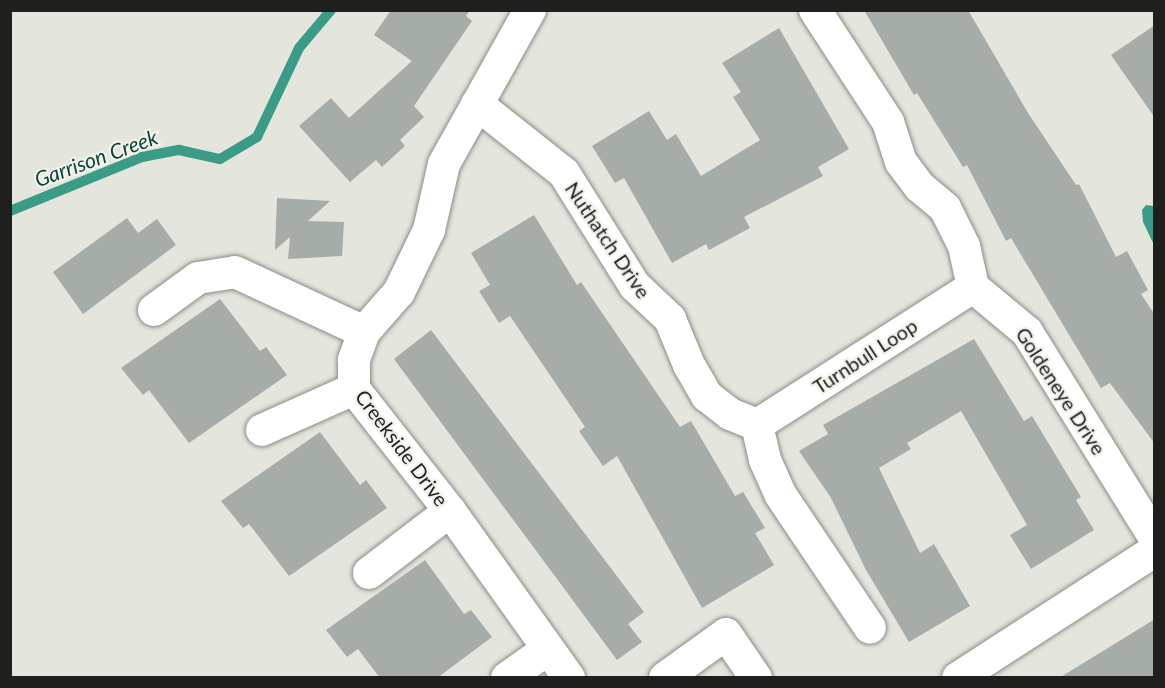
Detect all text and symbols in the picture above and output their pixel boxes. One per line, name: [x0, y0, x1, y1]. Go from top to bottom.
water label: Garrison Creek: [31, 124, 161, 192]
street label: Nuthatch Drive: [560, 177, 656, 303]
street label: Turnbull Loop: [808, 313, 922, 399]
street label: Goldeneye Drive: [1011, 323, 1111, 459]
street label: Creekside Drive: [350, 385, 454, 511]

